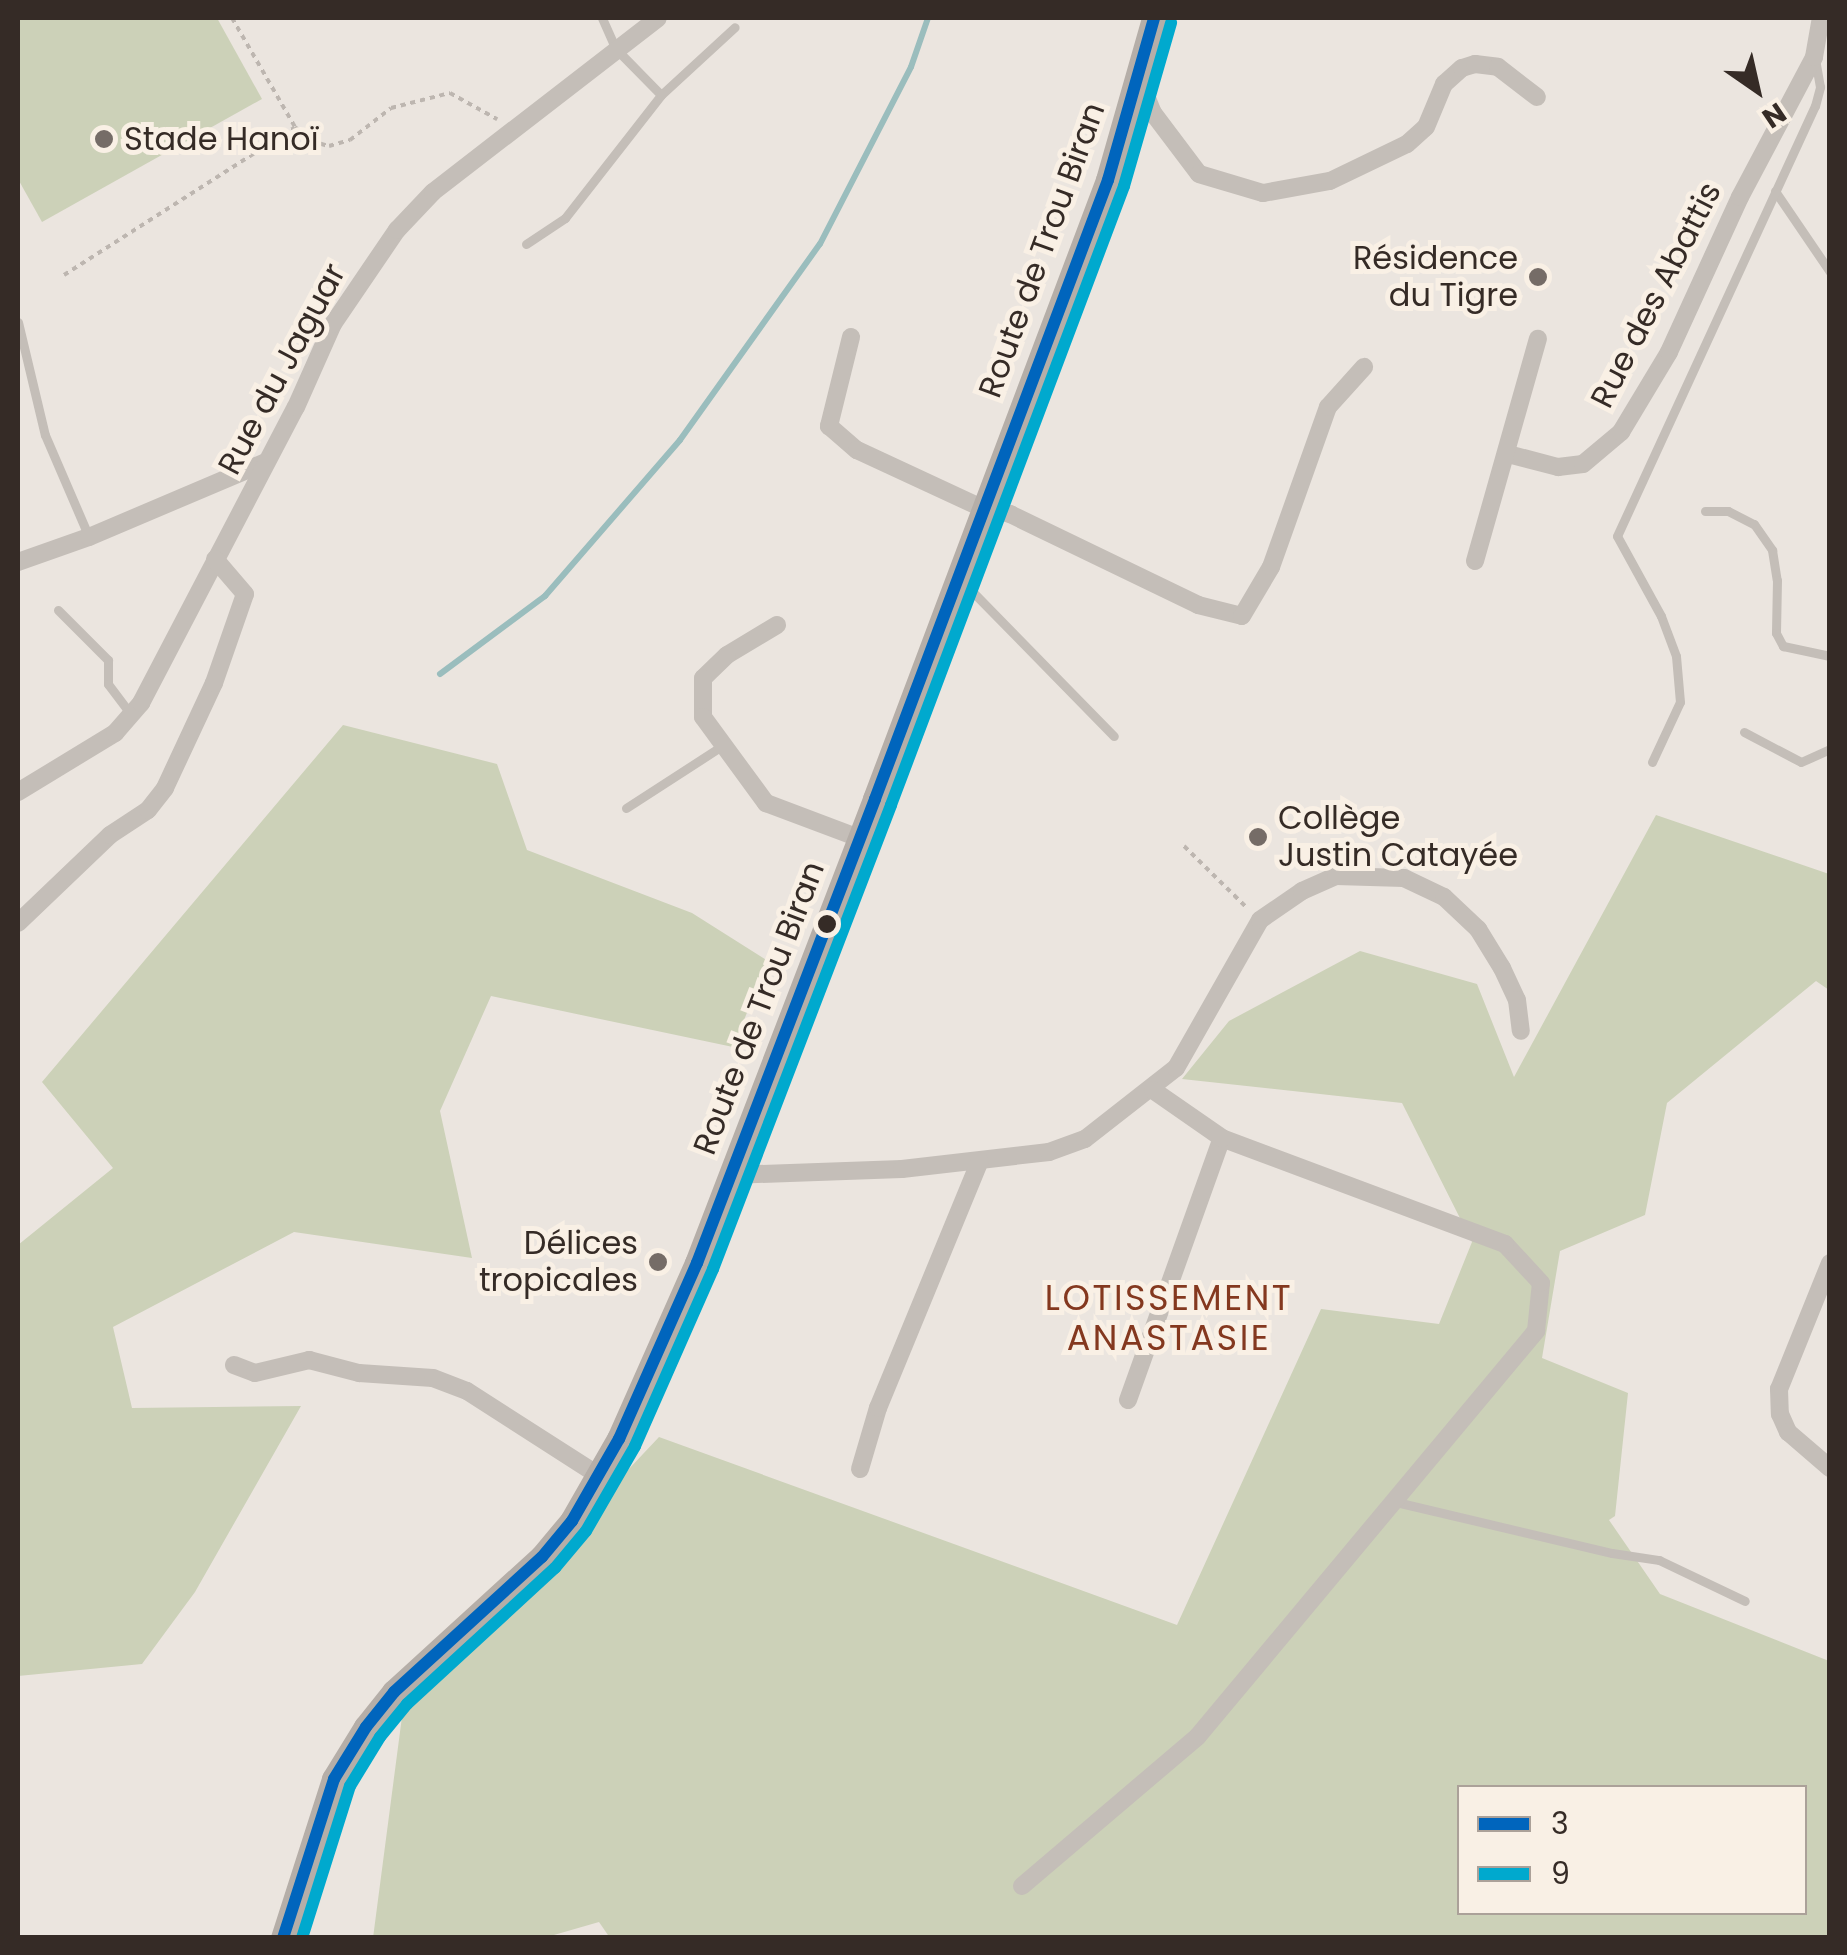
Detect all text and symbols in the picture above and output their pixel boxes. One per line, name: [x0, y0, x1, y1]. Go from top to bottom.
north arrow: [1707, 40, 1807, 140]
text: N: [1754, 93, 1794, 137]
street label: Route de Trou Biran: [971, 97, 1113, 403]
place label: Stade Hanoï: [124, 120, 319, 158]
marker: Stade Hanoï: [93, 128, 115, 150]
street label: Rue des Abattis: [1583, 176, 1729, 414]
place label: Résidence du Tigre: [1353, 240, 1518, 315]
street label: Rue du Jaguar: [210, 257, 354, 481]
marker: Résidence du Tigre: [1527, 266, 1549, 288]
place label: Collège Justin Catayée: [1278, 800, 1518, 875]
marker: Collège Justin Catayée: [1247, 826, 1269, 848]
street label: Route de Trou Biran: [685, 856, 833, 1160]
unlabelled marker: [817, 914, 837, 934]
place label: Délices tropicales: [479, 1225, 638, 1300]
marker: Délices tropicales: [647, 1251, 669, 1273]
district label: LOTISSEMENT ANASTASIE: [1045, 1277, 1293, 1359]
legend: [1457, 1785, 1807, 1915]
text: 3: [1551, 1802, 1569, 1845]
text: 9: [1551, 1852, 1570, 1895]

